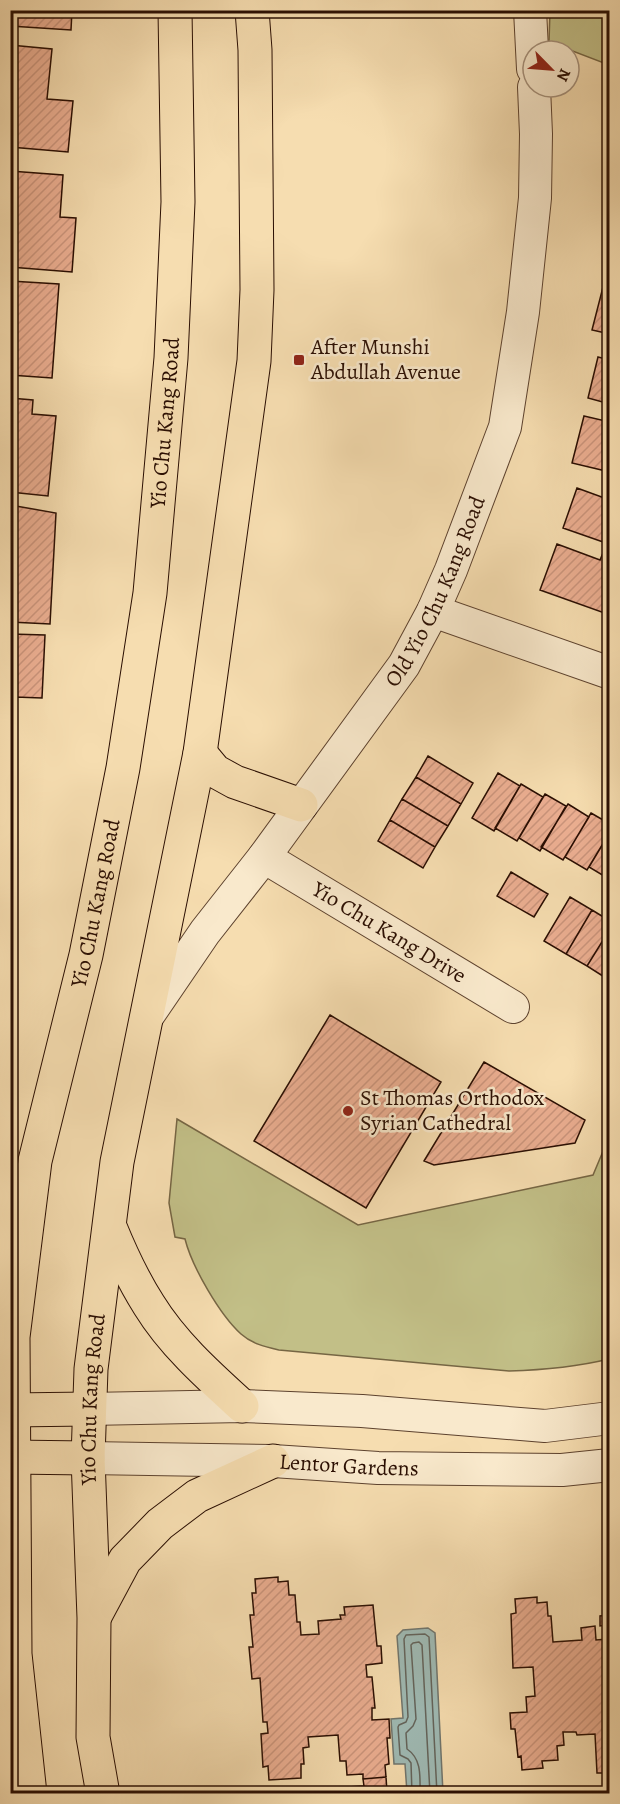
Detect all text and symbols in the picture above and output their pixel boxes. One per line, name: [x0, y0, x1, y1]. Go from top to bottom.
north arrow: [521, 39, 581, 99]
text: N: [551, 65, 576, 85]
place label: After Munshi Abdullah Avenue: [310, 332, 461, 387]
street label: Yio Chu Kang Road: [143, 336, 187, 511]
marker: After Munshi Abdullah Avenue: [292, 353, 306, 367]
street label: Old Yio Chu Kang Road: [378, 491, 493, 693]
street label: Yio Chu Kang Road: [63, 816, 128, 992]
street label: Yio Chu Kang Drive: [305, 874, 472, 990]
place label: St Thomas Orthodox Syrian Cathedral: [360, 1083, 545, 1138]
marker: St Thomas Orthodox Syrian Cathedral: [341, 1104, 355, 1118]
street label: Yio Chu Kang Road: [73, 1312, 113, 1486]
street label: Lentor Gardens: [278, 1446, 419, 1483]

